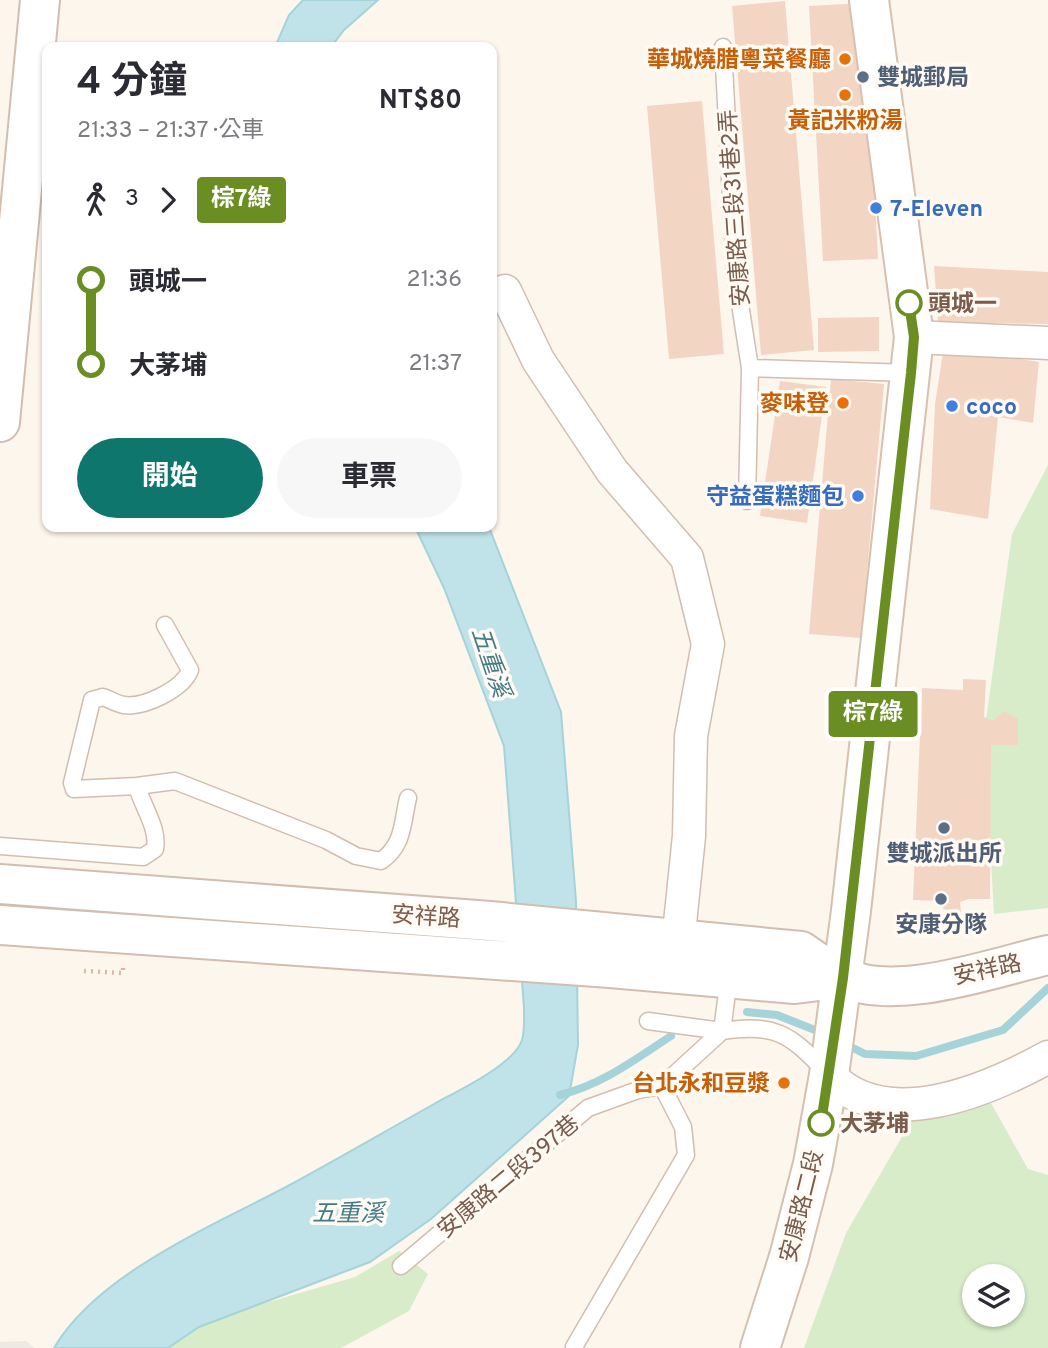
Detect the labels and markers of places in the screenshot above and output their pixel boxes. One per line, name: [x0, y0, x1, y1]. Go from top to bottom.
place label: 華城燒腊粵菜餐廳: [647, 47, 831, 76]
marker: 華城燒腊粵菜餐廳: [837, 51, 853, 67]
place label: 雙城郵局: [877, 65, 969, 94]
marker: 雙城郵局: [855, 69, 871, 85]
marker: 黃記米粉湯: [837, 87, 853, 103]
place label: 黃記米粉湯: [788, 108, 903, 137]
place label: 7-Eleven: [890, 196, 983, 225]
marker: 7-Eleven: [868, 200, 884, 216]
marker: 頭城一: [896, 290, 922, 316]
place label: 頭城一: [928, 291, 997, 320]
place label: 麥味登: [760, 391, 829, 420]
place label: coco: [966, 394, 1017, 423]
marker: 麥味登: [835, 395, 851, 411]
marker: coco: [944, 398, 960, 414]
place label: 守益蛋糕麵包: [706, 484, 844, 513]
marker: 守益蛋糕麵包: [850, 488, 866, 504]
marker: 雙城派出所: [936, 820, 952, 836]
place label: 雙城派出所: [887, 841, 1002, 870]
marker: 安康分隊: [933, 891, 949, 907]
place label: 安康分隊: [895, 912, 987, 941]
place label: 台北永和豆漿: [632, 1071, 770, 1100]
marker: 台北永和豆漿: [776, 1075, 792, 1091]
marker: 大茅埔: [808, 1110, 834, 1136]
place label: 大茅埔: [840, 1111, 909, 1140]

